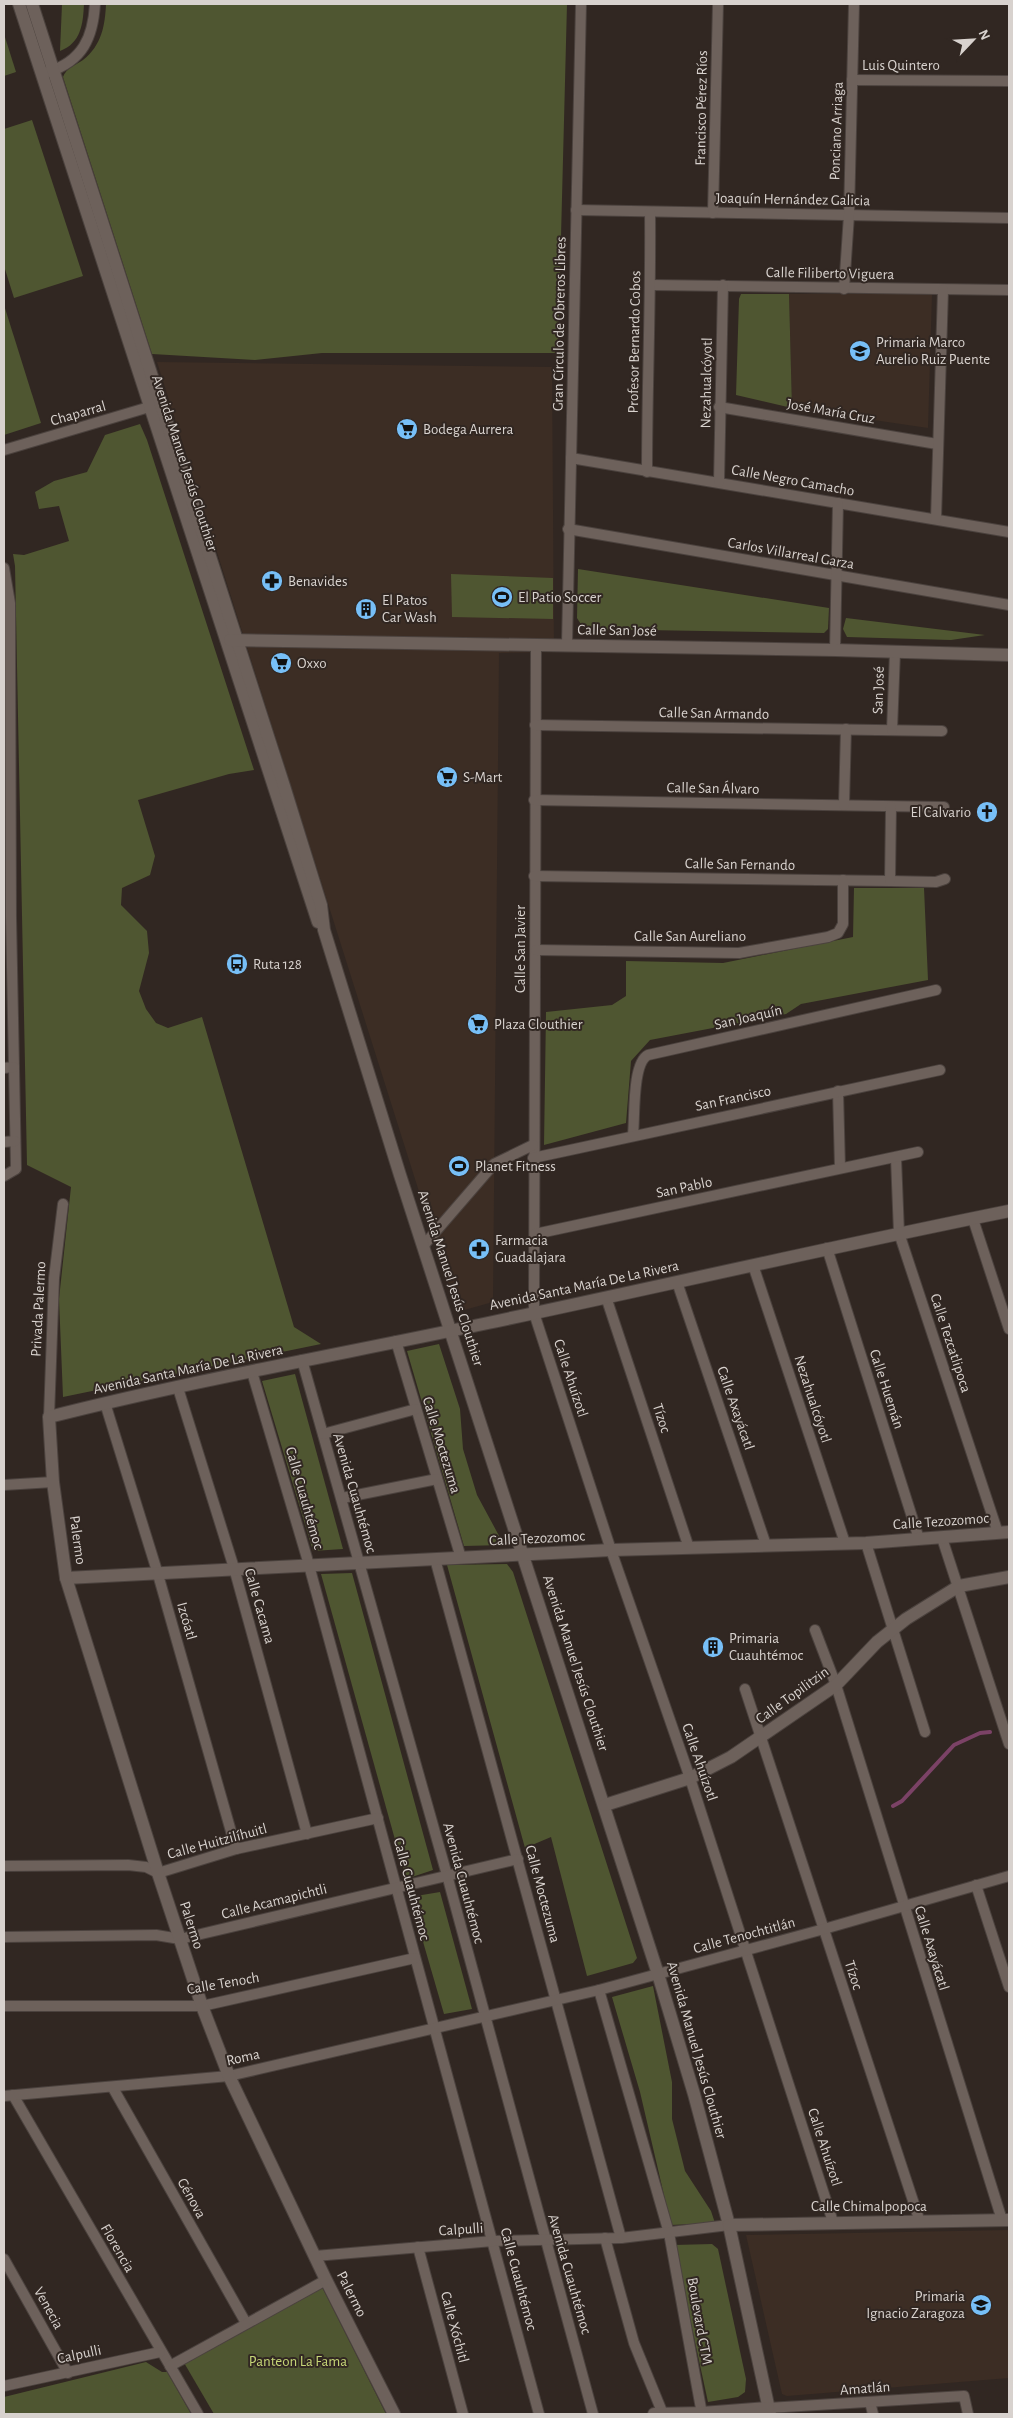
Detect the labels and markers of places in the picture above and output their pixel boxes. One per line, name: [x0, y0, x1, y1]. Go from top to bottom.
place label: Primaria Marco Aurelio Ruiz Puente: [876, 335, 990, 367]
school or university icon: Primaria Marco Aurelio Ruiz Puente: [848, 339, 872, 363]
supermarket icon: Bodega Aurrera: [395, 417, 419, 441]
place label: Bodega Aurrera: [423, 422, 513, 437]
pharmacy icon: Benavides: [260, 569, 284, 593]
place label: Benavides: [288, 574, 348, 589]
sports icon: El Patio Soccer: [490, 585, 514, 609]
place label: El Patio Soccer: [518, 590, 602, 605]
place label: El Patos Car Wash: [382, 593, 437, 625]
building icon: El Patos Car Wash: [354, 597, 378, 621]
supermarket icon: Oxxo: [269, 651, 293, 675]
place label: Oxxo: [297, 656, 327, 671]
supermarket icon: S-Mart: [435, 765, 459, 789]
place label: S-Mart: [463, 770, 503, 785]
church icon: El Calvario: [975, 800, 999, 824]
place label: El Calvario: [910, 805, 971, 820]
bus stop icon: Ruta 128: [225, 952, 249, 976]
place label: Ruta 128: [253, 957, 302, 972]
supermarket icon: Plaza Clouthier: [466, 1012, 490, 1036]
place label: Plaza Clouthier: [494, 1017, 583, 1032]
sports icon: Planet Fitness: [447, 1154, 471, 1178]
place label: Planet Fitness: [475, 1159, 556, 1174]
place label: Farmacia Guadalajara: [495, 1233, 566, 1265]
pharmacy icon: Farmacia Guadalajara: [467, 1237, 491, 1261]
place label: Primaria Cuauhtémoc: [729, 1631, 803, 1663]
building icon: Primaria Cuauhtémoc: [701, 1635, 725, 1659]
place label: Primaria Ignacio Zaragoza: [866, 2289, 965, 2321]
school or university icon: Primaria Ignacio Zaragoza: [969, 2293, 993, 2317]

